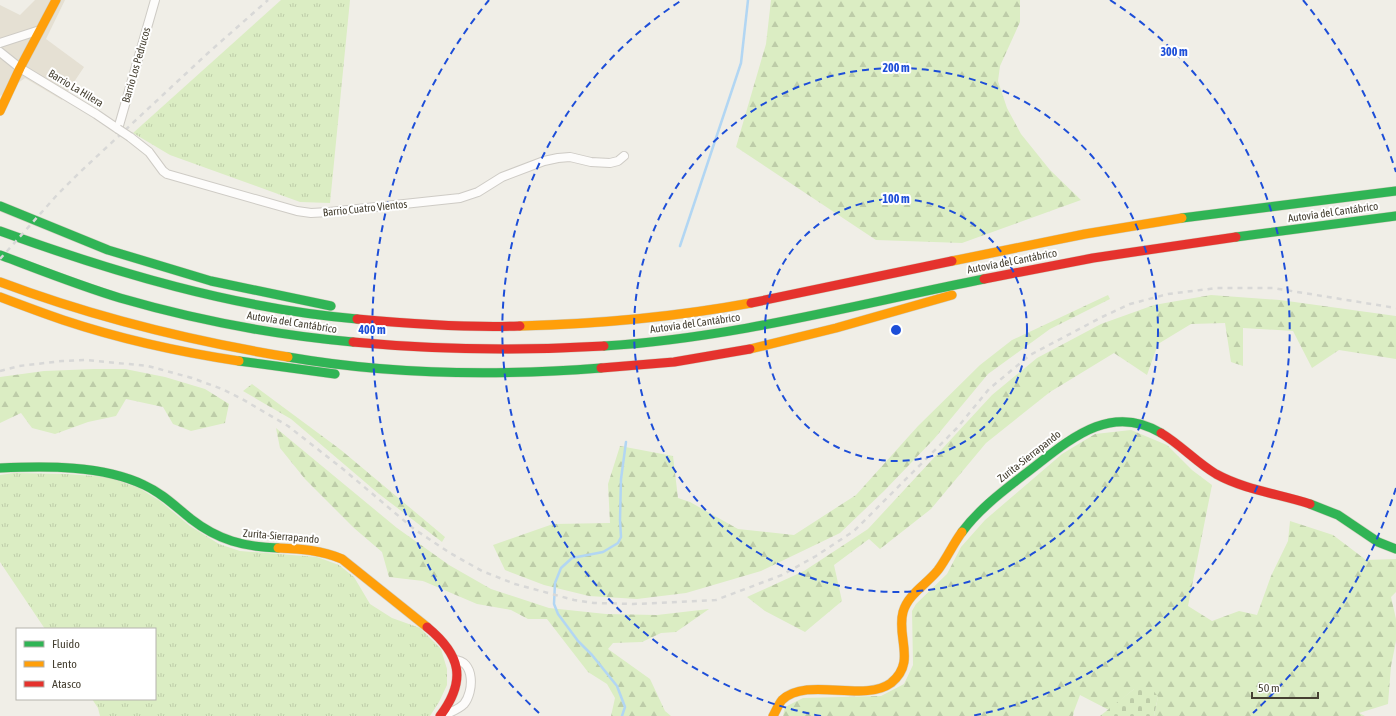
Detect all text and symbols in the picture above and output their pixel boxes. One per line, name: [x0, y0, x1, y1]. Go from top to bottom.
street label: Barrio Los Pedrucos: [119, 26, 153, 104]
text: 300 m: [1160, 45, 1188, 59]
text: 200 m: [882, 61, 910, 75]
street label: Barrio La Hilera: [46, 67, 106, 109]
text: 100 m: [882, 192, 910, 206]
street label: Barrio Cuatro Vientos: [322, 198, 408, 218]
street label: Autovía del Cantábrico: [1287, 200, 1379, 224]
street label: Autovía del Cantábrico: [966, 246, 1058, 276]
street label: Autovía del Cantábrico: [246, 309, 338, 335]
street label: Autovía del Cantábrico: [649, 311, 741, 335]
text: 400 m: [357, 323, 386, 337]
centre of rings: [889, 323, 903, 337]
street label: Zurita-Sierrapando: [995, 428, 1063, 484]
street label: Zurita-Sierrapando: [242, 527, 320, 545]
legend: [16, 628, 156, 700]
text: Fluido: [52, 637, 80, 651]
text: Lento: [52, 657, 77, 671]
scale bar: [1252, 674, 1318, 700]
text: Atasco: [52, 677, 82, 691]
text: 50 m: [1258, 681, 1280, 695]

